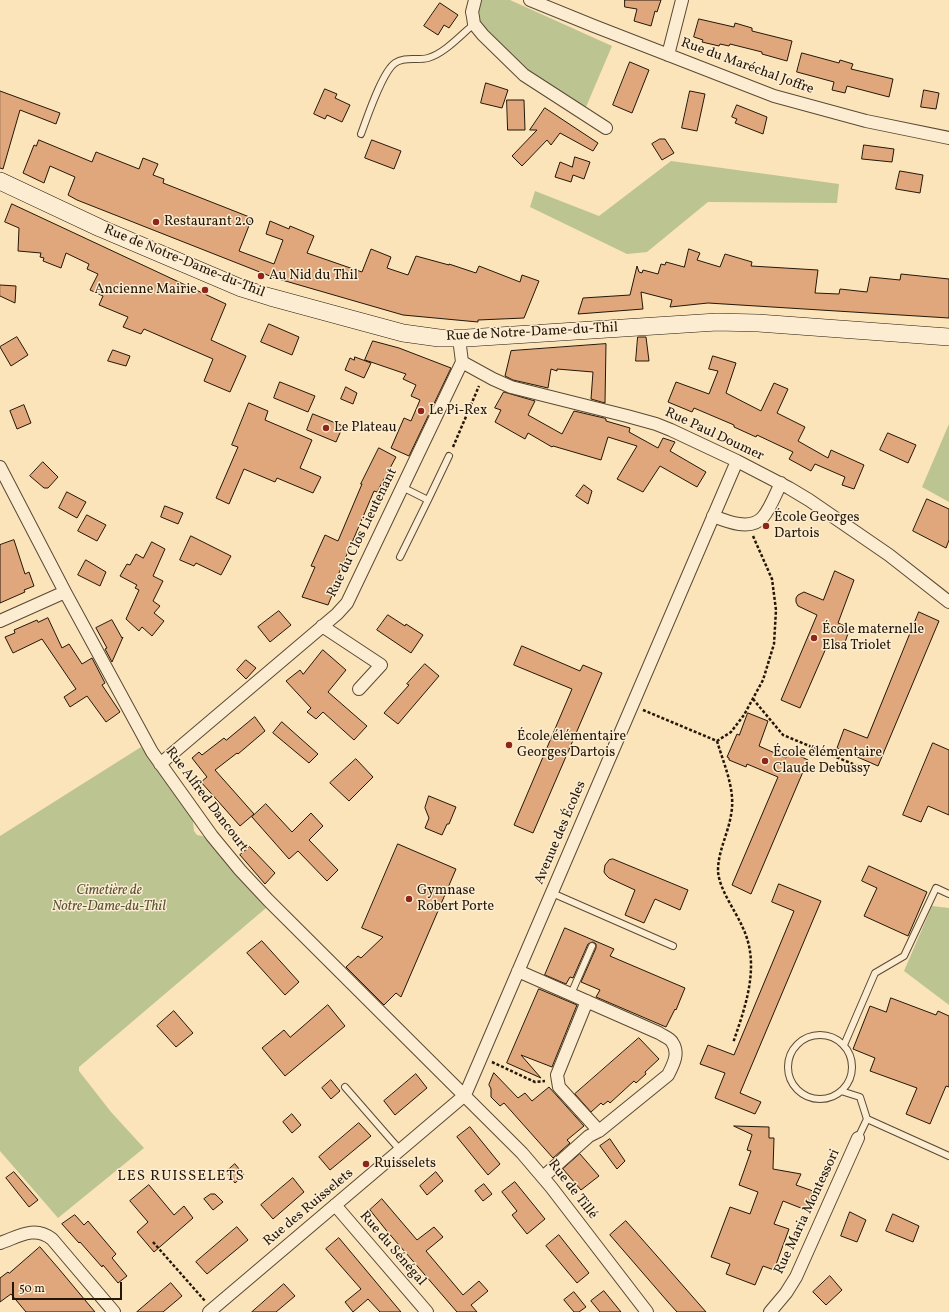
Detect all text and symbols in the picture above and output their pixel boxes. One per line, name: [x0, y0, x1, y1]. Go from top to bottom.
street label: Rue du Maréchal Joffre: [678, 35, 816, 99]
place label: Restaurant 2.0: [164, 214, 254, 230]
marker: Restaurant 2.0: [151, 217, 161, 227]
street label: Rue de Notre-Dame-du-Thil: [101, 222, 267, 302]
place label: Au Nid du Thil: [269, 268, 358, 284]
marker: Au Nid du Thil: [256, 271, 266, 281]
place label: Ancienne Mairie: [95, 282, 197, 298]
marker: Ancienne Mairie: [200, 285, 210, 295]
street label: Rue de Notre-Dame-du-Thil: [446, 320, 618, 346]
place label: Le Pi-Rex: [429, 403, 487, 419]
street label: Rue Paul Doumer: [662, 405, 766, 465]
marker: Le Pi-Rex: [416, 406, 426, 416]
place label: Le Plateau: [334, 420, 397, 436]
marker: Le Plateau: [321, 423, 331, 433]
street label: Rue du Clos Lieutenant: [324, 466, 402, 600]
place label: École Georges Dartois: [774, 510, 860, 542]
marker: École Georges Dartois: [761, 521, 771, 531]
place label: École maternelle Elsa Triolet: [822, 622, 924, 654]
marker: École maternelle Elsa Triolet: [809, 633, 819, 643]
place label: École élémentaire Georges Dartois: [517, 729, 626, 762]
marker: École élémentaire Georges Dartois: [504, 740, 514, 750]
street label: Rue Alfred Dancourt: [161, 744, 251, 856]
place label: École élémentaire Claude Debussy: [773, 745, 882, 778]
marker: École élémentaire Claude Debussy: [760, 756, 770, 766]
street label: Avenue des Écoles: [532, 779, 590, 887]
park label: Cimetière de Notre-Dame-du-Thil: [52, 883, 166, 916]
place label: Gymnase Robert Porte: [417, 883, 494, 916]
marker: Gymnase Robert Porte: [404, 894, 414, 904]
street label: Rue Maria Montessori: [772, 1147, 844, 1277]
place label: Ruisselets: [374, 1156, 436, 1172]
street label: Rue de Tillé: [544, 1157, 600, 1223]
marker: Ruisselets: [361, 1159, 371, 1169]
street label: Rue des Ruisselets: [261, 1165, 357, 1251]
district label: LES RUISSELETS: [117, 1168, 245, 1186]
street label: Rue du Sénégal: [355, 1208, 429, 1290]
scale bar: [14, 1274, 124, 1300]
text: 50 m: [19, 1281, 45, 1297]

